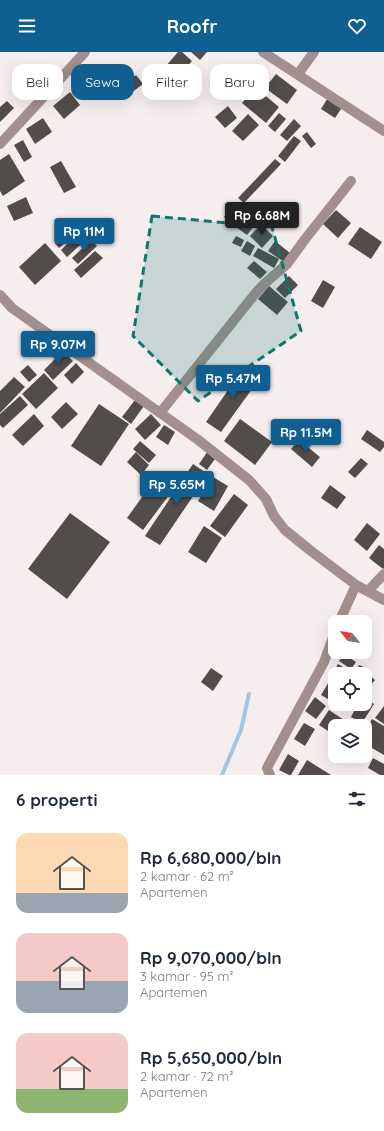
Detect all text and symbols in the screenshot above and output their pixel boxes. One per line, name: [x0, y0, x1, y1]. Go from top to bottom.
icon: menu: [16, 15, 38, 37]
text: Roofr: [167, 15, 217, 38]
icon: heart: [346, 15, 368, 37]
chip: Beli: [12, 64, 63, 100]
chip: Sewa: [71, 64, 134, 100]
chip: Filter: [142, 64, 202, 100]
chip: Baru: [210, 64, 269, 100]
pin: Rp 6.68M: [221, 202, 303, 236]
text: Rp 6.68M: [234, 207, 290, 223]
pin: Rp 11M: [51, 218, 117, 252]
text: Rp 11M: [63, 223, 105, 239]
pin: Rp 9.07M: [17, 331, 99, 365]
text: Rp 9.07M: [30, 336, 86, 352]
pin: Rp 5.47M: [192, 365, 274, 399]
text: Rp 5.47M: [205, 370, 261, 386]
pin: Rp 11.5M: [265, 419, 347, 453]
text: Rp 11.5M: [280, 424, 332, 440]
pin: Rp 5.65M: [136, 471, 218, 505]
text: Rp 5.65M: [149, 476, 205, 492]
north arrow: [328, 615, 372, 659]
map controls: [328, 615, 372, 763]
button: locate: [328, 667, 372, 711]
button: layers: [328, 719, 372, 763]
icon: filters: [346, 788, 368, 810]
text: 6 properti: [16, 789, 98, 810]
text: Rp 6,680,000/bln: [140, 847, 281, 868]
icon: home: [48, 849, 96, 897]
text: 2 kamar · 62 m²: [140, 868, 234, 884]
text: Apartemen: [140, 884, 208, 900]
text: Rp 9,070,000/bln: [140, 947, 282, 968]
icon: home: [48, 949, 96, 997]
text: 3 kamar · 95 m²: [140, 968, 233, 984]
text: Apartemen: [140, 984, 208, 1000]
text: Rp 5,650,000/bln: [140, 1047, 282, 1068]
icon: home: [48, 1049, 96, 1097]
text: 2 kamar · 72 m²: [140, 1068, 233, 1084]
text: Apartemen: [140, 1084, 208, 1100]

